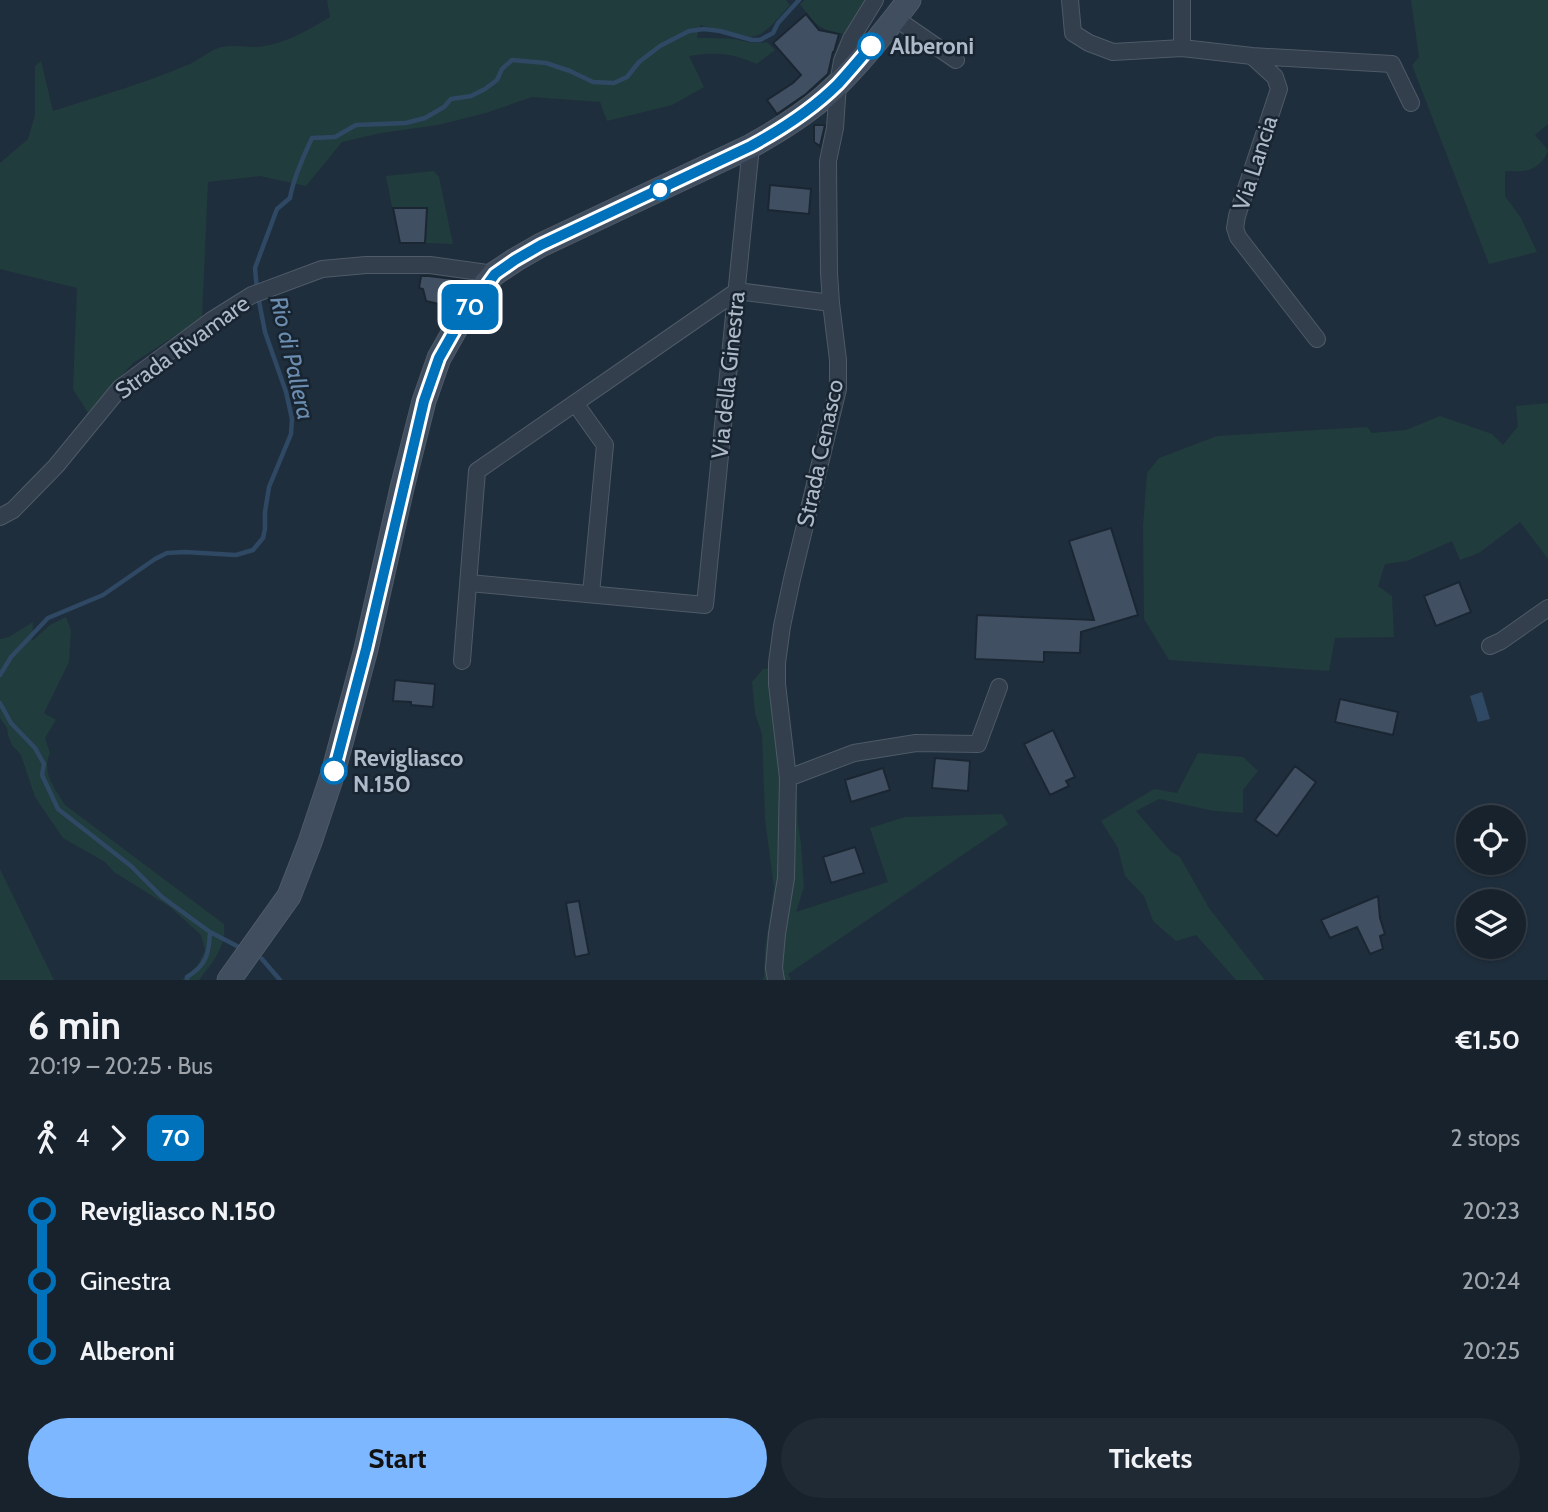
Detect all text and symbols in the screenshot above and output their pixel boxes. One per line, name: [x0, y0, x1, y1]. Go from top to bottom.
place label: Alberoni: [890, 32, 974, 60]
marker: Alberoni: [858, 33, 884, 59]
street label: Via Lancia: [1227, 112, 1283, 214]
unlabelled marker: [650, 180, 670, 200]
line badge: 70: [438, 284, 502, 330]
street label: Strada Rivamare: [110, 289, 255, 405]
street label: Via della Ginestra: [705, 290, 751, 460]
text: 70: [456, 292, 484, 321]
water label: Rio di Pallera: [264, 293, 321, 423]
street label: Strada Cenasco: [791, 377, 849, 529]
place label: Revigliasco N.150: [353, 744, 463, 798]
marker: Revigliasco N.150: [321, 758, 347, 784]
map controls: [1456, 805, 1526, 959]
button: locate: [1456, 805, 1526, 875]
button: layers: [1456, 889, 1526, 959]
text: 6 min: [28, 1002, 121, 1049]
text: €1.50: [1456, 1024, 1520, 1056]
text: 20:19 – 20:25 · Bus: [28, 1052, 213, 1080]
icon: walk: [28, 1119, 66, 1157]
icon: forward: [99, 1119, 137, 1157]
text: 70: [161, 1123, 190, 1152]
text: 4: [76, 1124, 89, 1152]
text: 2 stops: [1451, 1124, 1520, 1152]
text: Revigliasco N.150: [80, 1195, 276, 1227]
text: 20:23: [1463, 1197, 1520, 1225]
text: Ginestra: [80, 1265, 171, 1297]
text: 20:24: [1462, 1267, 1520, 1295]
text: Alberoni: [80, 1335, 175, 1367]
text: 20:25: [1463, 1337, 1520, 1365]
button: Start: [28, 1418, 767, 1498]
button: Tickets: [781, 1418, 1520, 1498]

